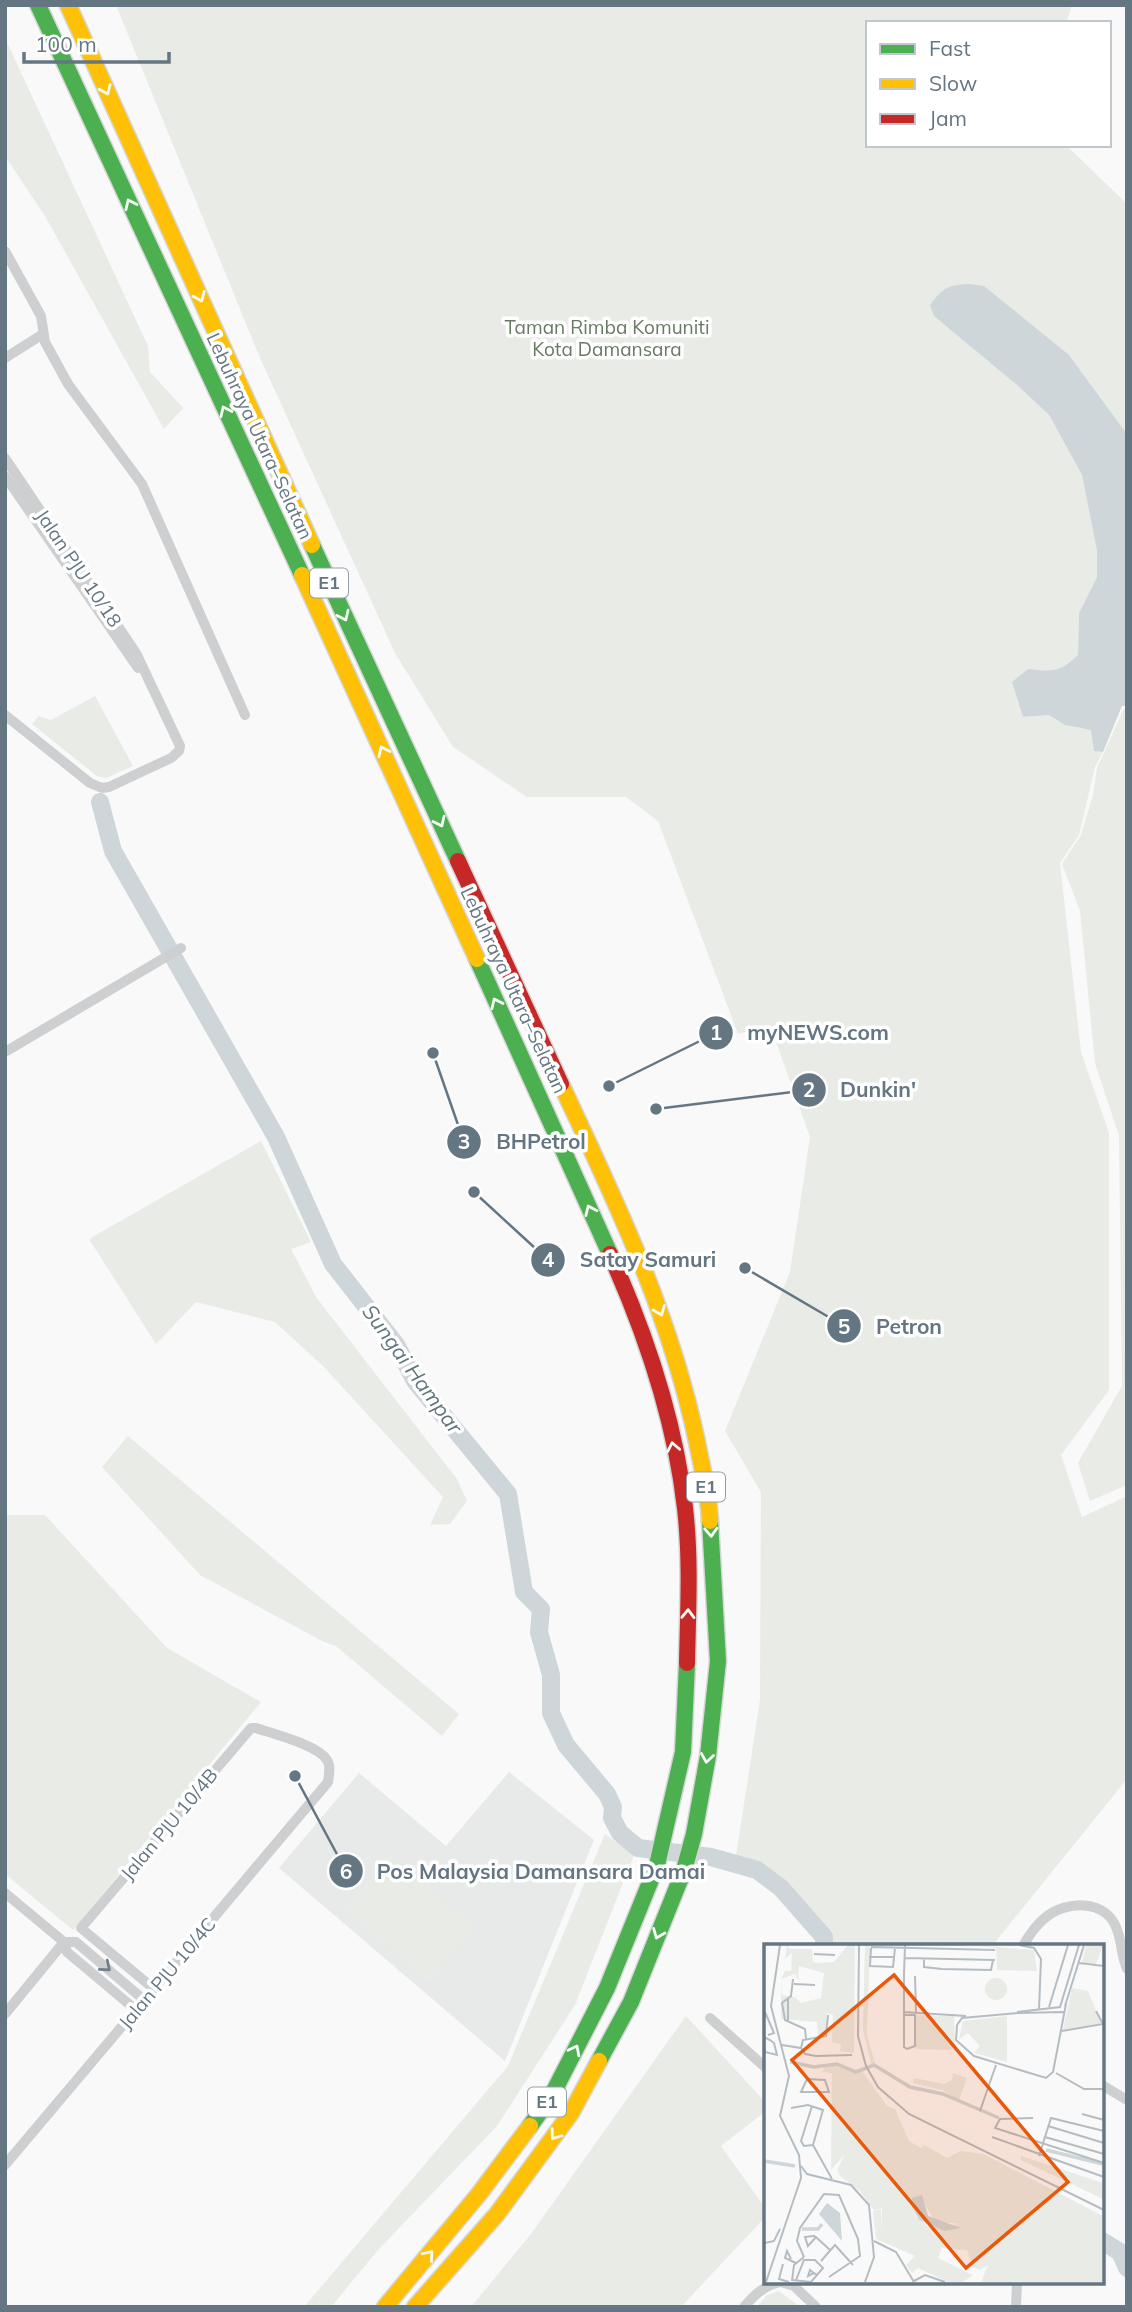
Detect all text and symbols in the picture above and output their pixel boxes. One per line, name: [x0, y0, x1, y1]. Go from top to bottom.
scale bar: [24, 21, 170, 65]
legend: [866, 21, 1111, 147]
text: 100 m: [35, 31, 97, 57]
text: Fast: [929, 35, 971, 61]
text: Slow: [929, 70, 977, 96]
one-way arrow: [98, 83, 112, 95]
text: Jam: [929, 105, 967, 131]
one-way arrow: [124, 199, 138, 211]
one-way arrow: [192, 290, 206, 302]
park label: Taman Rimba Komuniti Kota Damansara: [505, 315, 709, 361]
street label: Lebuhraya Utara–Selatan: [202, 329, 318, 543]
one-way arrow: [219, 406, 233, 418]
street label: Jalan PJU 10/18: [31, 505, 127, 631]
road number: E1: [310, 568, 348, 598]
one-way arrow: [336, 609, 350, 621]
one-way arrow: [377, 745, 391, 758]
one-way arrow: [432, 815, 446, 827]
street label: Lebuhraya Utara–Selatan: [456, 883, 572, 1097]
one-way arrow: [491, 997, 505, 1010]
callout: myNEWS.com: [698, 1012, 903, 1054]
text: 1: [710, 1019, 722, 1045]
text: myNEWS.com: [747, 1019, 889, 1045]
callout: Dunkin': [791, 1069, 930, 1111]
text: 2: [803, 1076, 815, 1102]
text: Dunkin': [840, 1076, 916, 1102]
callout: BHPetrol: [447, 1121, 600, 1163]
text: 3: [458, 1128, 470, 1154]
text: BHPetrol: [496, 1128, 586, 1154]
one-way arrow: [584, 1205, 598, 1217]
callout: Satay Samuri: [531, 1239, 730, 1281]
text: 4: [542, 1246, 555, 1272]
text: Satay Samuri: [580, 1246, 716, 1272]
water label: Sungai Hampar: [357, 1299, 469, 1439]
one-way arrow: [652, 1304, 666, 1316]
callout: Petron: [827, 1305, 956, 1347]
text: 5: [838, 1313, 850, 1339]
text: Petron: [876, 1313, 942, 1339]
one-way arrow: [666, 1441, 681, 1453]
road number: E1: [687, 1472, 725, 1502]
one-way arrow: [703, 1526, 718, 1537]
one-way arrow: [680, 1608, 696, 1618]
one-way arrow: [700, 1753, 715, 1764]
street label: Jalan PJU 10/4B: [115, 1763, 223, 1885]
callout: Pos Malaysia Damansara Damai: [328, 1850, 719, 1892]
text: 6: [340, 1858, 352, 1884]
text: Pos Malaysia Damansara Damai: [377, 1858, 705, 1884]
street label: Jalan PJU 10/4C: [113, 1912, 221, 2034]
one-way arrow: [653, 1927, 667, 1939]
inset map: [764, 1944, 1104, 2284]
one-way arrow: [97, 1959, 110, 1971]
one-way arrow: [567, 2045, 580, 2058]
road number: E1: [528, 2088, 566, 2116]
one-way arrow: [550, 2127, 563, 2140]
one-way arrow: [420, 2250, 433, 2262]

